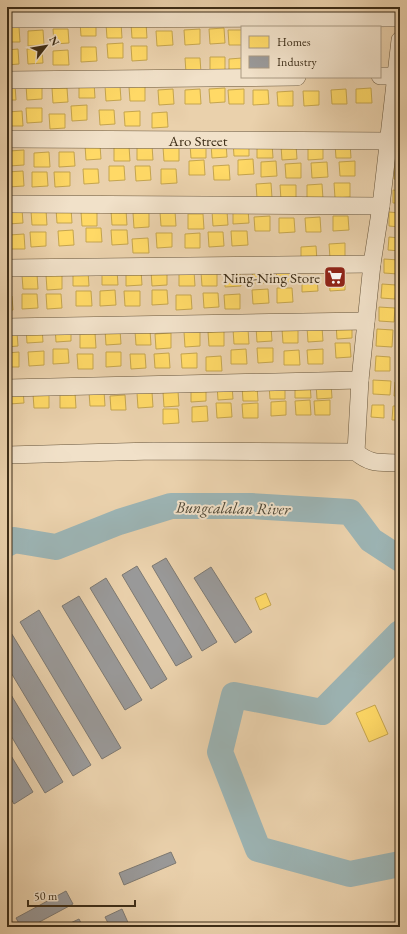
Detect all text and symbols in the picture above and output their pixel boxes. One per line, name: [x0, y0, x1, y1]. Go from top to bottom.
north arrow: [26, 26, 66, 66]
legend: [241, 26, 381, 78]
text: N: [46, 33, 63, 48]
text: Homes: [277, 34, 311, 50]
text: Industry: [277, 54, 317, 70]
street label: Aro Street: [168, 131, 228, 150]
supermarket icon: Ning-Ning Store: [322, 264, 348, 290]
place label: Ning-Ning Store: [223, 268, 320, 287]
water label: Bungcalalan River: [175, 496, 291, 520]
scale bar: [28, 882, 135, 908]
text: 50 m: [34, 888, 58, 904]

